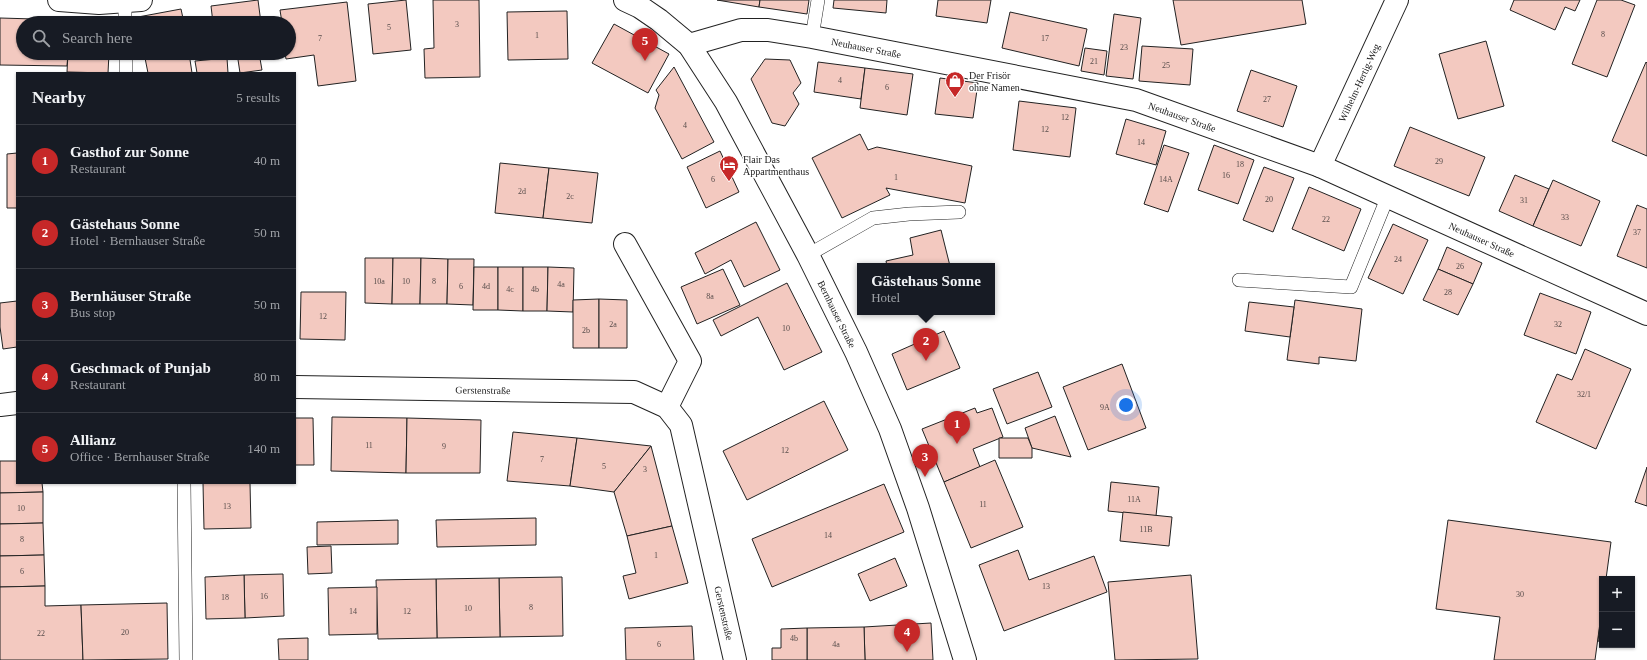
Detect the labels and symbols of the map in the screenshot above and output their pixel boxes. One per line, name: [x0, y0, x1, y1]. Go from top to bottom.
house number: 3: [455, 20, 459, 29]
house number: 5: [387, 23, 391, 32]
pin: 5: [632, 28, 658, 61]
house number: 8: [1601, 30, 1605, 39]
house number: 1: [535, 31, 539, 40]
house number: 7: [318, 34, 322, 43]
house number: 17: [1041, 34, 1049, 43]
street label: Neuhauser Straße: [830, 36, 903, 60]
street label: Wilhelm-Hertig-Weg: [1336, 42, 1382, 124]
house number: 23: [1120, 43, 1128, 52]
house number: 21: [1090, 57, 1098, 66]
house number: 25: [1162, 61, 1170, 70]
shop icon: Der Frisör ohne Namen: [944, 70, 966, 98]
place label: Der Frisör ohne Namen: [969, 70, 1020, 93]
house number: 4: [838, 76, 842, 85]
house number: 6: [885, 83, 889, 92]
house number: 27: [1263, 95, 1271, 104]
street label: Neuhauser Straße: [1147, 100, 1218, 134]
house number: 12: [1061, 113, 1069, 122]
house number: 4: [683, 121, 687, 130]
house number: 12: [1041, 125, 1049, 134]
house number: 14: [1137, 138, 1145, 147]
hotel icon: Flair Das Appartmenthaus: [718, 154, 740, 182]
place label: Flair Das Appartmenthaus: [743, 154, 809, 177]
house number: 29: [1435, 157, 1443, 166]
house number: 18: [1236, 160, 1244, 169]
house number: 16: [1222, 171, 1230, 180]
house number: 1: [894, 173, 898, 182]
house number: 6: [711, 175, 715, 184]
house number: 14A: [1159, 175, 1173, 184]
house number: 2d: [518, 187, 526, 196]
house number: 2c: [566, 192, 574, 201]
house number: 20: [1265, 195, 1273, 204]
house number: 31: [1520, 196, 1528, 205]
house number: 33: [1561, 213, 1569, 222]
house number: 22: [1322, 215, 1330, 224]
street label: Neuhauser Straße: [1447, 220, 1517, 260]
house number: 37: [1633, 228, 1641, 237]
house number: 24: [1394, 255, 1402, 264]
house number: 26: [1456, 262, 1464, 271]
house number: 10a: [373, 277, 385, 286]
house number: 10: [402, 277, 410, 286]
house number: 8: [432, 277, 436, 286]
street label: Bernhauser Straße: [815, 279, 858, 350]
house number: 4a: [557, 280, 565, 289]
house number: 6: [459, 282, 463, 291]
house number: 4d: [482, 282, 490, 291]
house number: 4c: [506, 285, 514, 294]
house number: 4b: [531, 285, 539, 294]
house number: 28: [1444, 288, 1452, 297]
house number: 8a: [706, 292, 714, 301]
house number: 12: [319, 312, 327, 321]
house number: 2a: [609, 320, 617, 329]
house number: 32: [1554, 320, 1562, 329]
house number: 10: [782, 324, 790, 333]
house number: 2b: [582, 326, 590, 335]
pin: 2: [913, 328, 939, 361]
street label: Gerstenstraße: [455, 384, 511, 396]
house number: 32/1: [1577, 390, 1591, 399]
your location: [1116, 395, 1136, 415]
house number: 9A: [1100, 403, 1110, 412]
pin: 1: [944, 411, 970, 444]
house number: 11: [365, 441, 373, 450]
house number: 9: [442, 442, 446, 451]
pin: 3: [912, 444, 938, 477]
house number: 12: [781, 446, 789, 455]
house number: 7: [540, 455, 544, 464]
house number: 5: [602, 462, 606, 471]
house number: 3: [643, 465, 647, 474]
house number: 11A: [1127, 495, 1141, 504]
house number: 11: [979, 500, 987, 509]
house number: 13: [223, 502, 231, 511]
house number: 10: [17, 504, 25, 513]
house number: 11B: [1139, 525, 1153, 534]
house number: 14: [824, 531, 832, 540]
house number: 8: [20, 535, 24, 544]
house number: 1: [654, 551, 658, 560]
house number: 6: [20, 567, 24, 576]
house number: 13: [1042, 582, 1050, 591]
street label: Gerstenstraße: [712, 585, 735, 642]
house number: 30: [1516, 590, 1524, 599]
house number: 16: [260, 592, 268, 601]
house number: 18: [221, 593, 229, 602]
house number: 8: [529, 603, 533, 612]
house number: 10: [464, 604, 472, 613]
house number: 14: [349, 607, 357, 616]
house number: 12: [403, 607, 411, 616]
pin: 4: [894, 619, 920, 652]
house number: 20: [121, 628, 129, 637]
house number: 22: [37, 629, 45, 638]
house number: 4b: [790, 634, 798, 643]
house number: 6: [657, 640, 661, 649]
house number: 4a: [832, 640, 840, 649]

